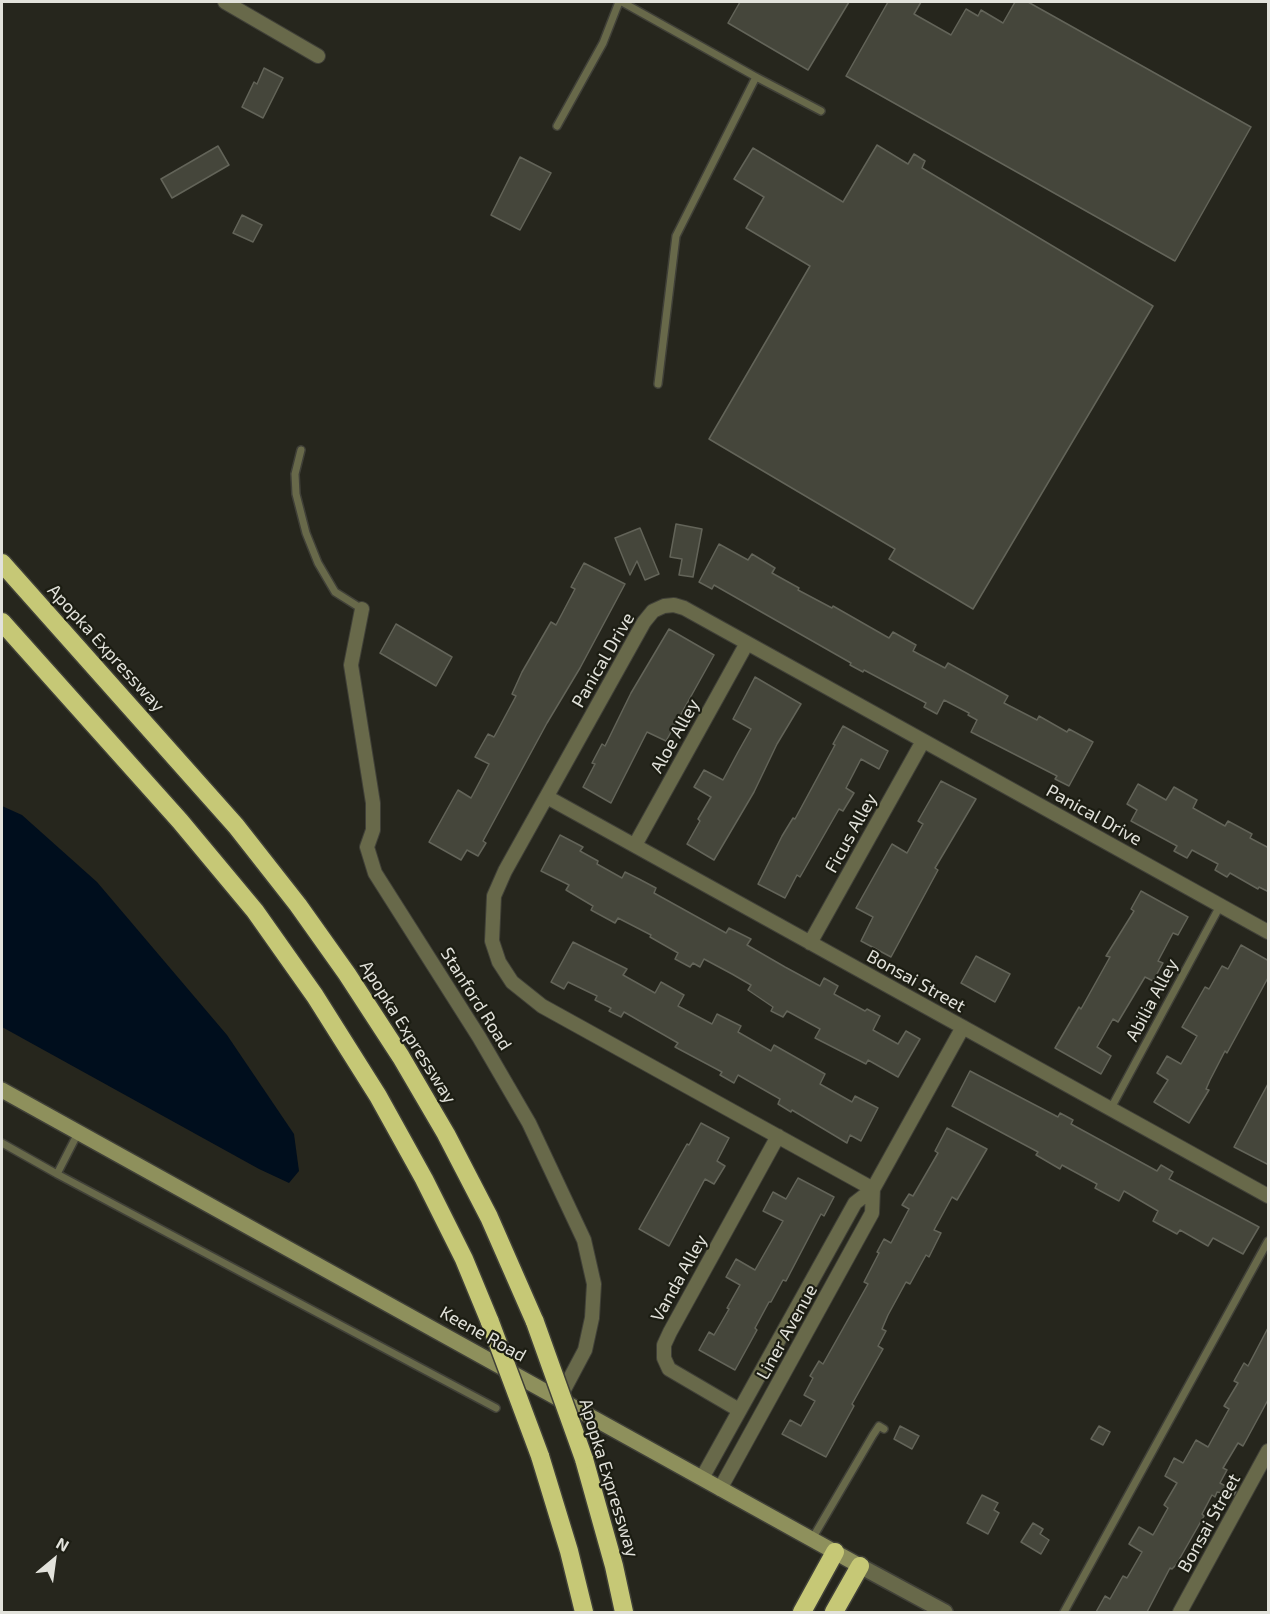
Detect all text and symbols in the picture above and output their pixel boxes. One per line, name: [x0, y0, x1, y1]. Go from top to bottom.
street label: Apopka Expressway: [43, 580, 169, 716]
street label: Panical Drive: [567, 609, 639, 711]
street label: Aloe Alley: [646, 695, 704, 777]
street label: Panical Drive: [1042, 780, 1146, 850]
street label: Ficus Alley: [820, 790, 882, 876]
street label: Stanford Road: [436, 944, 516, 1054]
street label: Bonsai Street: [863, 945, 969, 1017]
street label: Abilia Alley: [1121, 955, 1183, 1045]
street label: Apopka Expressway: [355, 957, 461, 1107]
street label: Vanda Alley: [646, 1231, 712, 1325]
street label: Liner Avenue: [752, 1281, 822, 1383]
street label: Keene Road: [436, 1301, 530, 1367]
street label: Apopka Expressway: [575, 1396, 643, 1560]
street label: Bonsai Street: [1173, 1470, 1245, 1576]
north arrow: [24, 1530, 84, 1590]
text: N: [53, 1533, 73, 1555]

